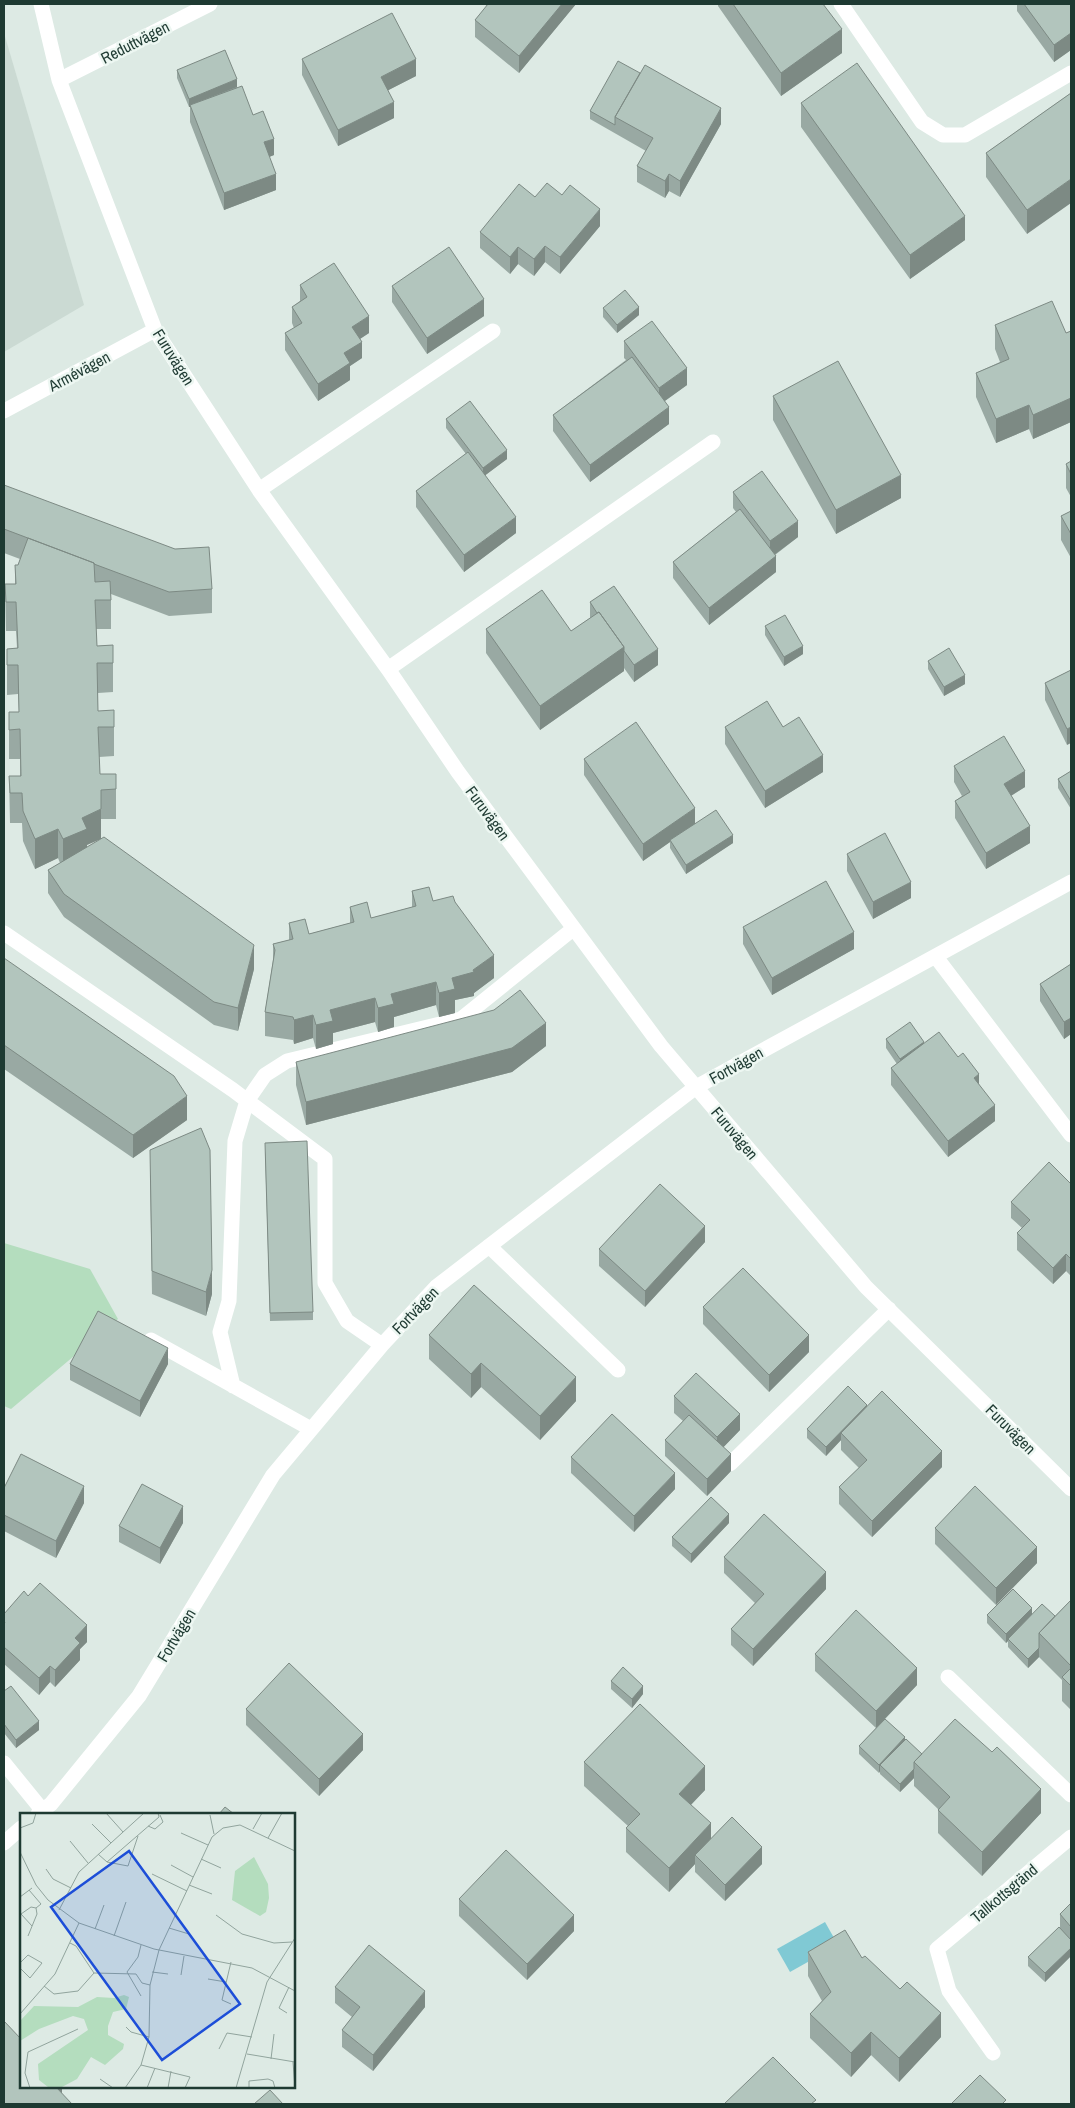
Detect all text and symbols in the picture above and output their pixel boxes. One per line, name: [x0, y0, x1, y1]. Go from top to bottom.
street label: Reduttvägen: [97, 15, 173, 69]
street label: Furuvägen: [148, 325, 200, 389]
street label: Armévägen: [43, 346, 114, 397]
street label: Furuvägen: [461, 781, 515, 845]
street label: Fortvägen: [705, 1041, 767, 1089]
street label: Furuvägen: [706, 1102, 764, 1164]
street label: Fortvägen: [387, 1281, 443, 1339]
street label: Furuvägen: [981, 1399, 1041, 1459]
street label: Fortvägen: [152, 1604, 200, 1666]
inset map: [20, 1813, 295, 2088]
street label: Tallkottsgränd: [966, 1858, 1042, 1928]

